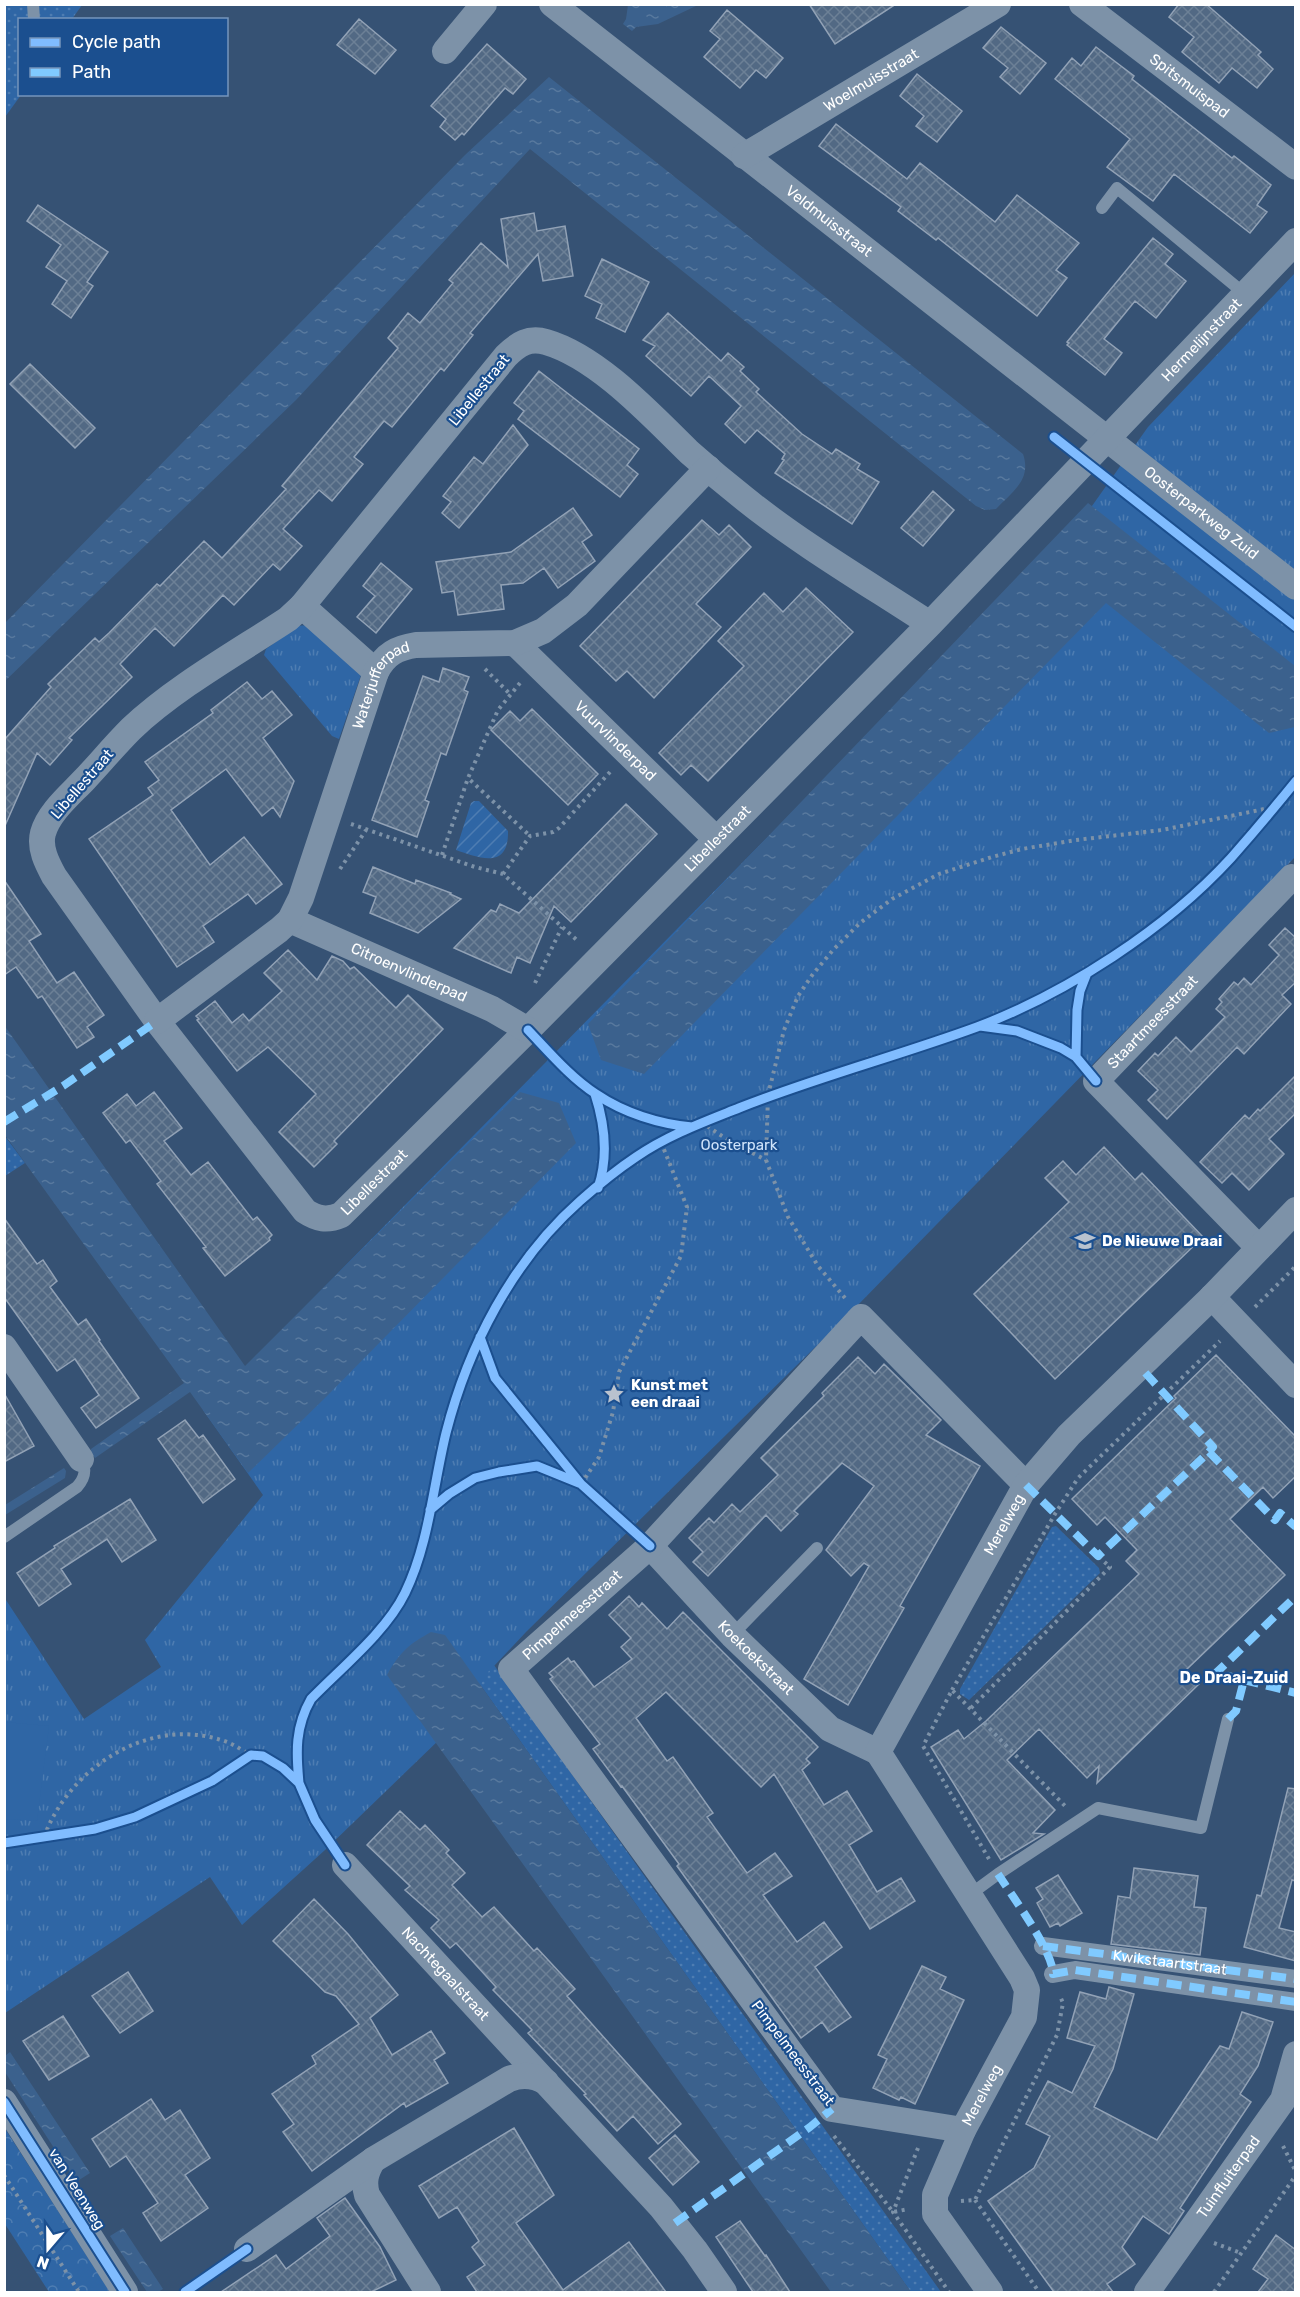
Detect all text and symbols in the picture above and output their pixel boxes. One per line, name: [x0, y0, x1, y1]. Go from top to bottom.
legend: [18, 18, 228, 96]
text: Cycle path: [72, 31, 161, 53]
street label: Woelmuisstraat: [820, 45, 922, 115]
street label: Spitsmuispad: [1146, 50, 1233, 122]
text: Path: [72, 61, 111, 83]
street label: Veldmuisstraat: [782, 182, 876, 261]
street label: Hermelijnstraat: [1158, 294, 1246, 385]
street label: Libellestraat: [445, 351, 513, 429]
street label: Oosterparkweg Zuid: [1141, 462, 1262, 563]
street label: Waterjufferpad: [349, 637, 412, 731]
street label: Vuurvlinderpad: [571, 697, 660, 785]
street label: Libellestraat: [47, 745, 117, 823]
street label: Libellestraat: [681, 801, 755, 876]
street label: Citroenvlinderpad: [348, 939, 470, 1006]
street label: Staartmeesstraat: [1104, 972, 1202, 1073]
park label: Oosterpark: [700, 1136, 778, 1154]
street label: Libellestraat: [337, 1145, 411, 1219]
school or university icon: De Nieuwe Draai: [1073, 1229, 1097, 1253]
place label: De Nieuwe Draai: [1102, 1232, 1222, 1250]
place label: Kunst met een draai: [631, 1376, 708, 1411]
place icon: Kunst met een draai: [602, 1382, 626, 1406]
street label: Merelweg: [980, 1491, 1028, 1558]
street label: Pimpelmeesstraat: [519, 1566, 626, 1664]
street label: Koekoekstraat: [714, 1617, 798, 1699]
district label: De Draai-Zuid: [1180, 1668, 1288, 1687]
street label: Nachtegaalstraat: [398, 1923, 493, 2024]
street label: Kwikstaartstraat: [1112, 1946, 1228, 1979]
street label: Pimpelmeesstraat: [748, 1997, 838, 2109]
street label: Merelweg: [958, 2061, 1006, 2129]
street label: Tuinfluiterpad: [1193, 2132, 1264, 2222]
street label: van Veenweg: [45, 2145, 109, 2233]
north arrow: [18, 2219, 78, 2279]
text: N: [34, 2252, 52, 2274]

